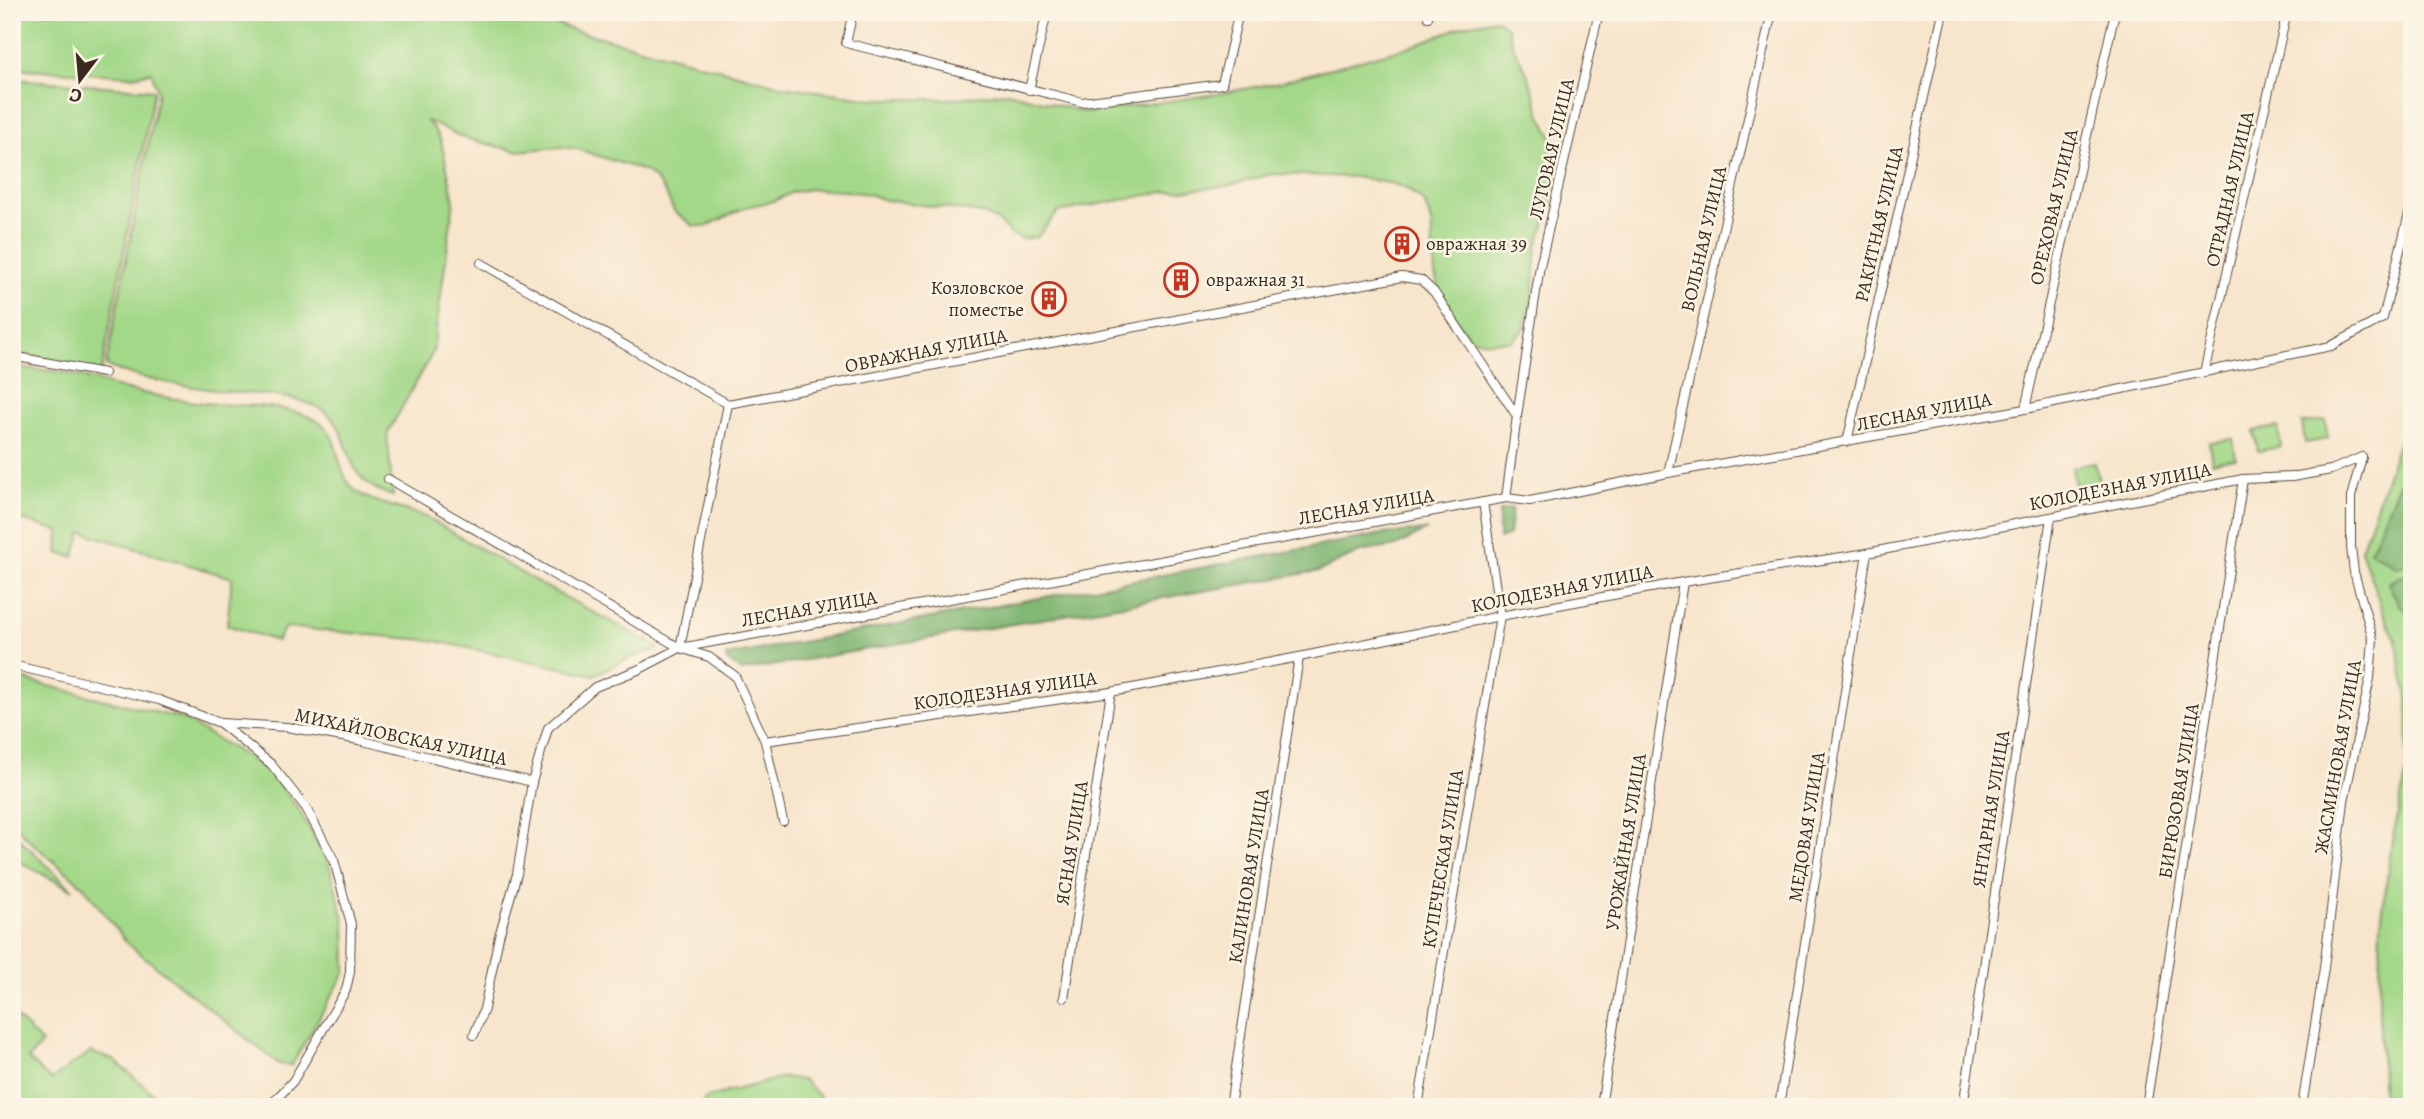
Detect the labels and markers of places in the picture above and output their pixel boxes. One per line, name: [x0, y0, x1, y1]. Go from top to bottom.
building icon: овражная 39: [1383, 225, 1421, 263]
place label: овражная 39: [1426, 231, 1527, 257]
building icon: овражная 31: [1162, 261, 1200, 299]
place label: овражная 31: [1206, 267, 1305, 293]
place label: Козловское поместье: [931, 275, 1024, 323]
building icon: Козловское поместье: [1030, 280, 1068, 318]

